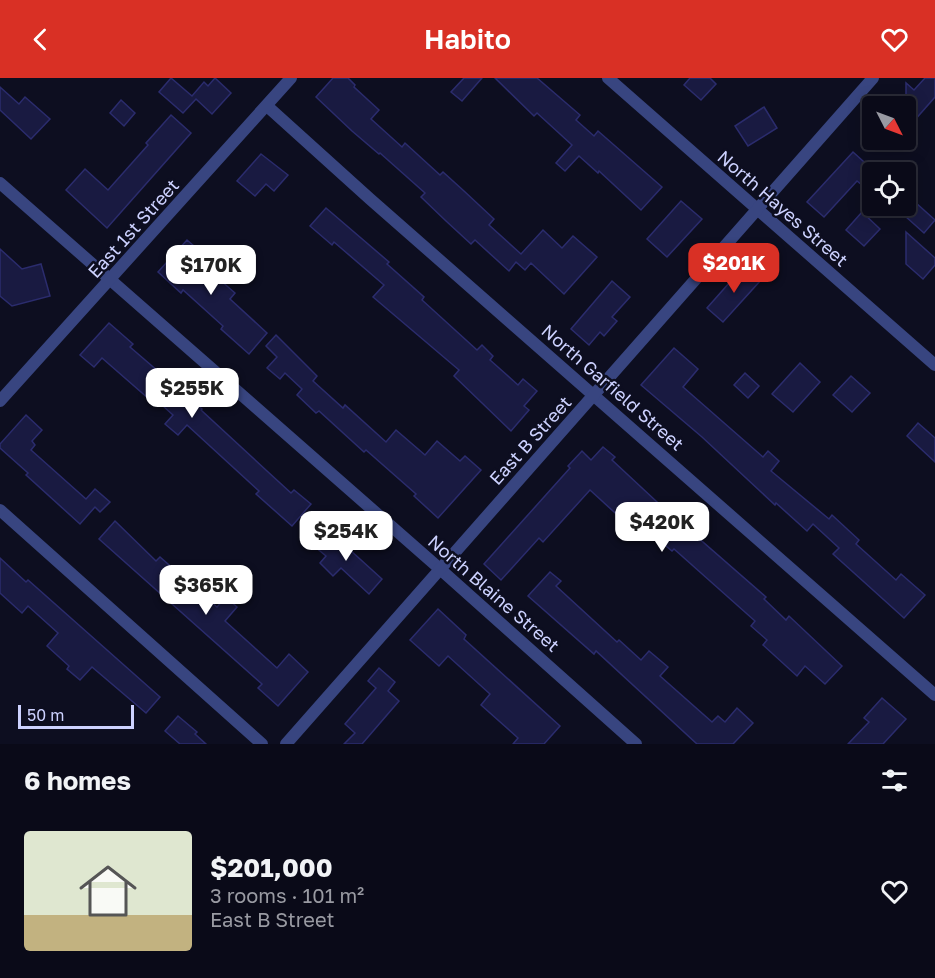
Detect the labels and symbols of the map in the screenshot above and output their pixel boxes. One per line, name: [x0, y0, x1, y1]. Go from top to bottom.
north arrow: [862, 96, 916, 150]
street label: North Hayes Street: [713, 145, 853, 271]
street label: East 1st Street: [83, 174, 183, 282]
pin: $201K: [692, 243, 776, 294]
pin: $170K: [169, 245, 253, 296]
street label: North Garfield Street: [537, 319, 689, 455]
pin: $255K: [150, 368, 234, 419]
street label: East B Street: [484, 391, 576, 489]
pin: $420K: [620, 502, 704, 553]
pin: $254K: [304, 511, 388, 562]
street label: North Blaine Street: [424, 530, 564, 656]
pin: $365K: [164, 565, 248, 616]
scale bar: [18, 702, 134, 730]

